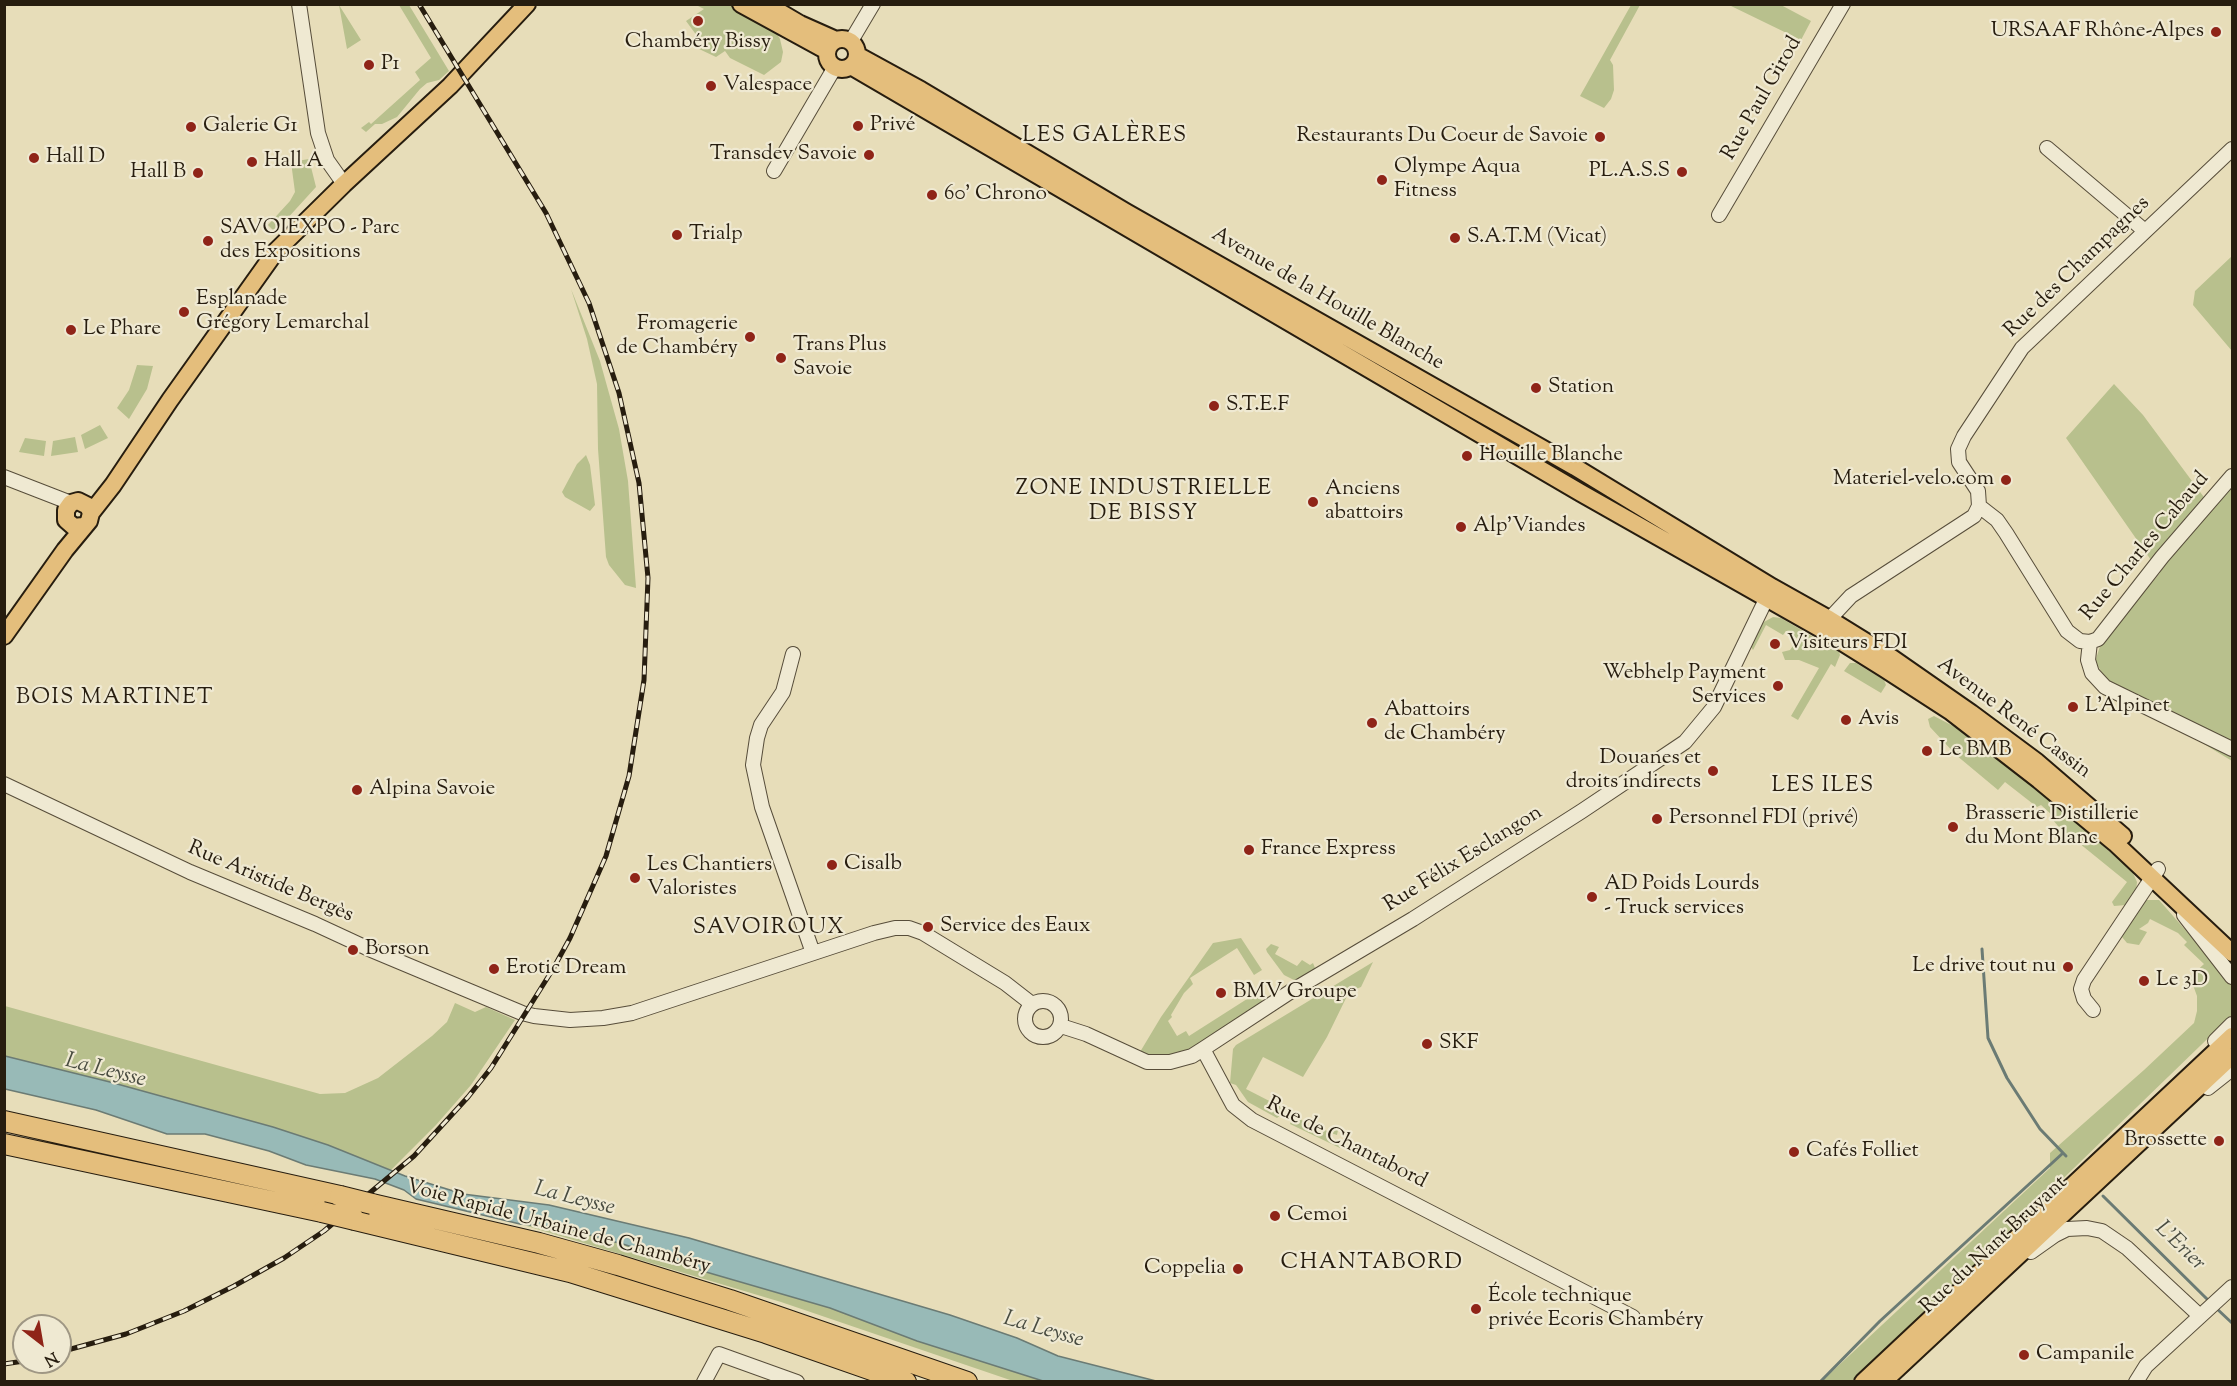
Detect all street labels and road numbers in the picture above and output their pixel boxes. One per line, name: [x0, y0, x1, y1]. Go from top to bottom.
street label: Rue Paul Girod: [1717, 33, 1809, 165]
street label: Rue des Champagnes: [2000, 192, 2156, 344]
street label: Avenue de la Houille Blanche: [1206, 223, 1448, 377]
street label: Rue Charles Cabaud: [2076, 468, 2216, 626]
street label: Avenue René Cassin: [1931, 653, 2095, 785]
street label: Rue Félix Esclangon: [1380, 801, 1548, 919]
street label: Rue Aristide Bergès: [183, 837, 357, 929]
street label: Rue de Chantabord: [1261, 1093, 1431, 1195]
street label: Rue du Nant Bruyant: [1916, 1171, 2074, 1321]
street label: Voie Rapide Urbaine de Chambéry: [403, 1175, 713, 1281]

